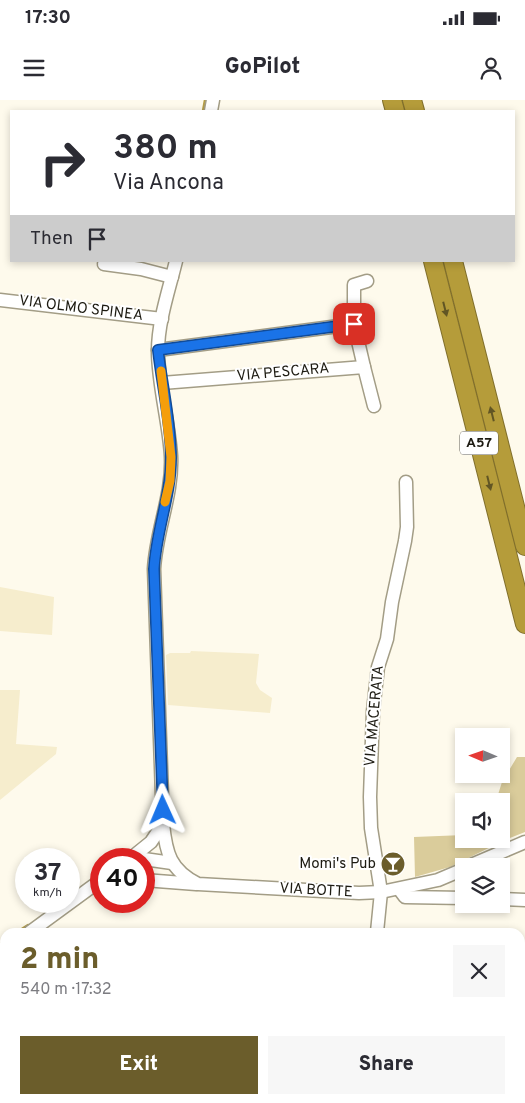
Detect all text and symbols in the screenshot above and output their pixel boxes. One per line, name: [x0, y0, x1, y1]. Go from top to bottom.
text: 17:30: [25, 6, 71, 30]
icon: menu: [20, 54, 48, 82]
text: GoPilot: [225, 54, 300, 81]
icon: person: [477, 54, 505, 82]
text: 380 m: [113, 127, 218, 171]
icon: right: [30, 130, 95, 195]
text: Via Ancona: [113, 170, 224, 197]
icon: arrive: [83, 225, 111, 253]
text: Then: [30, 227, 73, 251]
street label: VIA OLMO SPINEA: [18, 292, 144, 326]
one-way arrow: [441, 301, 449, 316]
pin: [333, 303, 375, 345]
icon: arrive: [340, 310, 368, 338]
street label: VIA PESCARA: [236, 359, 330, 387]
one-way arrow: [487, 406, 495, 421]
road number: A57: [460, 432, 498, 454]
one-way arrow: [485, 475, 493, 491]
street label: VIA MACERATA: [361, 664, 389, 768]
north arrow: [455, 728, 510, 782]
map controls: [455, 728, 510, 913]
position arrow: [136, 783, 188, 835]
button: sound: [455, 793, 510, 848]
speed limit sign: 40: [90, 848, 155, 913]
bar icon: Momi's Pub: [380, 851, 406, 877]
place label: Momi's Pub: [299, 855, 376, 874]
text: 37: [33, 858, 62, 890]
button: layers: [455, 858, 510, 913]
street label: VIA BOTTE: [279, 880, 353, 902]
text: km/h: [33, 885, 62, 901]
text: 2 min: [20, 942, 99, 979]
button: close: [453, 945, 505, 997]
text: 540 m · 17:32: [20, 980, 112, 1000]
button: Exit: [20, 1036, 258, 1094]
button: Share: [268, 1036, 505, 1094]

